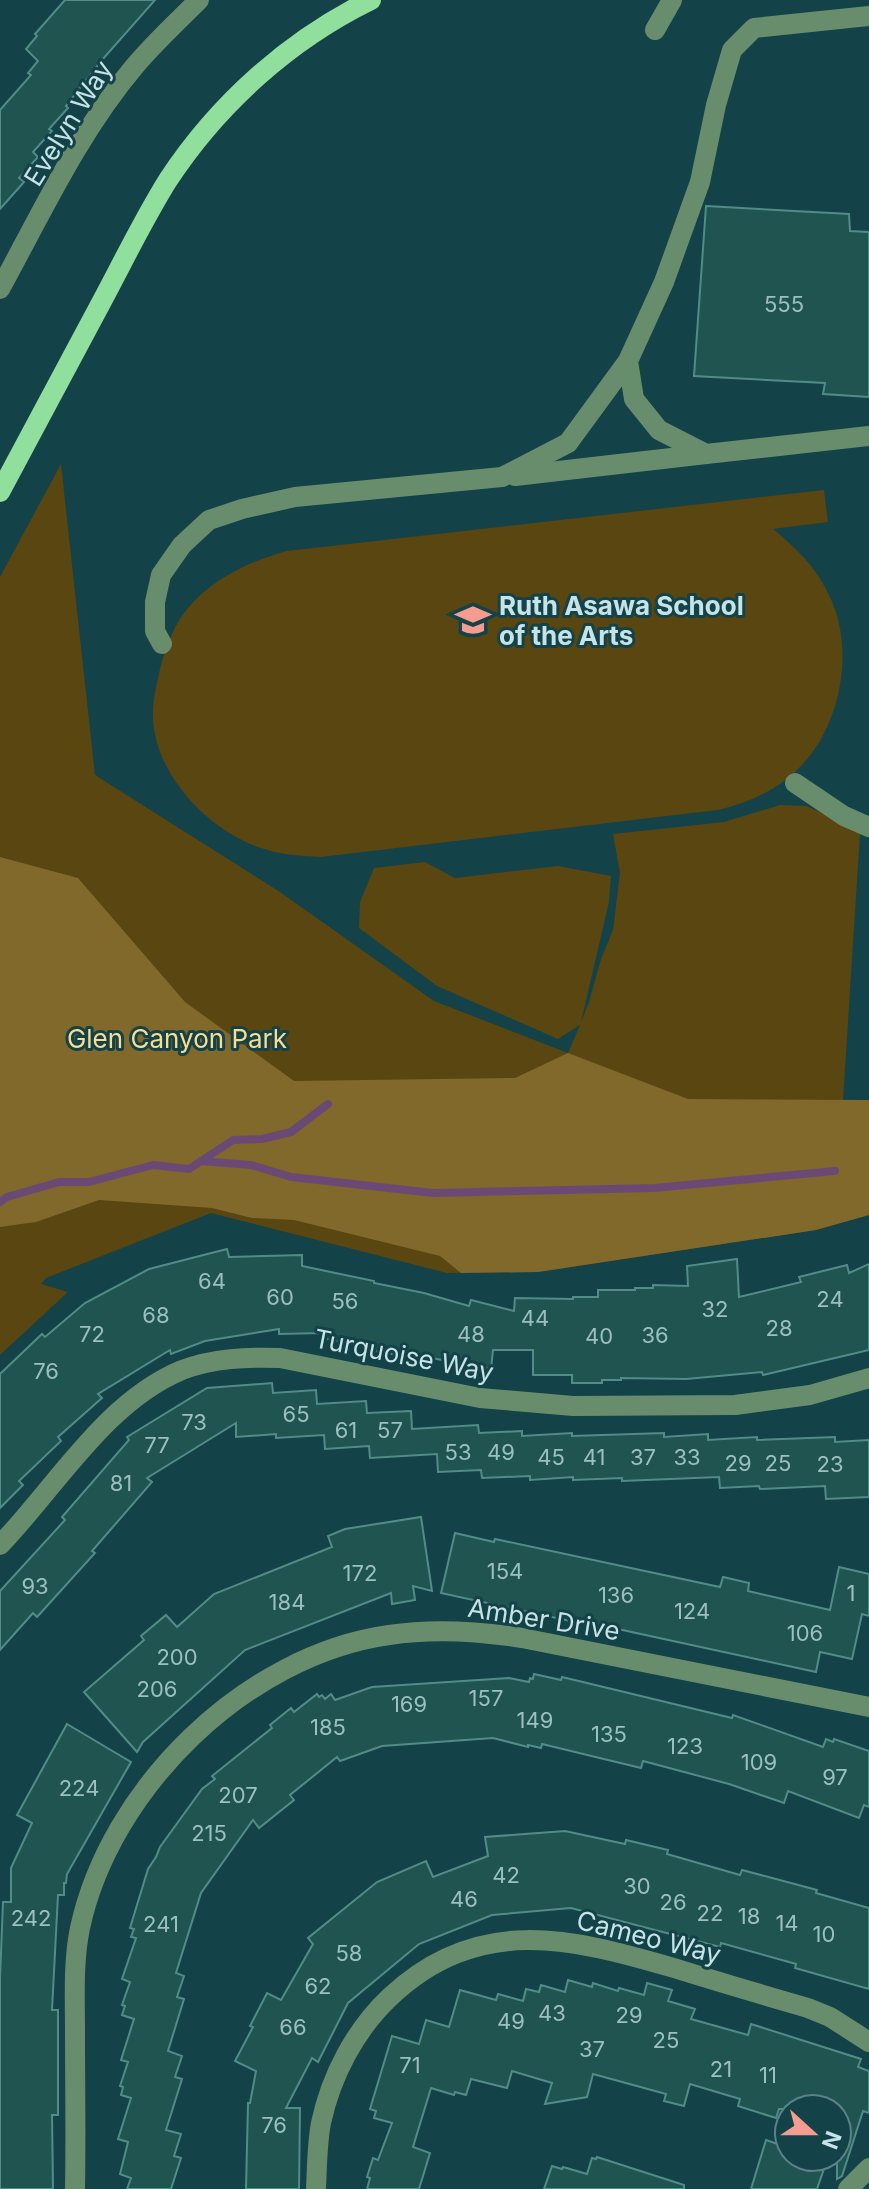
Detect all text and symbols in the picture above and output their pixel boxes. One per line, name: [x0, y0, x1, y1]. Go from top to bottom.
street label: Evelyn Way: [17, 55, 119, 191]
house number: 555: [764, 291, 804, 317]
place label: Ruth Asawa School of the Arts: [499, 590, 744, 651]
school or university icon: Ruth Asawa School of the Arts: [454, 601, 492, 639]
park label: Glen Canyon Park: [67, 1023, 287, 1054]
house number: 64: [198, 1268, 226, 1294]
house number: 60: [266, 1284, 294, 1310]
house number: 24: [816, 1286, 844, 1312]
house number: 56: [331, 1288, 359, 1314]
house number: 32: [701, 1296, 729, 1322]
house number: 68: [142, 1302, 170, 1328]
house number: 44: [521, 1305, 549, 1331]
house number: 28: [765, 1315, 793, 1341]
house number: 72: [79, 1321, 105, 1347]
house number: 48: [457, 1321, 485, 1347]
street label: Turquoise Way: [312, 1322, 496, 1388]
house number: 36: [641, 1322, 669, 1348]
house number: 40: [585, 1323, 613, 1349]
house number: 76: [33, 1358, 59, 1384]
house number: 65: [282, 1401, 310, 1427]
house number: 73: [181, 1409, 207, 1435]
house number: 61: [335, 1417, 357, 1443]
house number: 57: [377, 1417, 403, 1443]
house number: 77: [144, 1432, 170, 1458]
house number: 53: [445, 1439, 471, 1465]
house number: 49: [487, 1439, 515, 1465]
house number: 45: [537, 1444, 565, 1470]
house number: 41: [583, 1444, 605, 1470]
house number: 37: [630, 1444, 656, 1470]
house number: 33: [673, 1444, 701, 1470]
house number: 29: [724, 1450, 752, 1476]
house number: 25: [765, 1450, 791, 1476]
house number: 23: [816, 1451, 844, 1477]
house number: 81: [110, 1470, 132, 1496]
house number: 154: [487, 1558, 523, 1584]
house number: 172: [343, 1560, 377, 1586]
house number: 93: [21, 1573, 49, 1599]
house number: 1: [847, 1580, 855, 1606]
house number: 136: [598, 1582, 634, 1608]
house number: 184: [269, 1589, 305, 1615]
street label: Amber Drive: [466, 1592, 622, 1646]
house number: 124: [674, 1598, 710, 1624]
house number: 106: [787, 1620, 823, 1646]
house number: 200: [156, 1644, 198, 1670]
house number: 206: [137, 1676, 177, 1702]
house number: 157: [469, 1685, 503, 1711]
house number: 169: [391, 1691, 427, 1717]
house number: 149: [517, 1707, 553, 1733]
house number: 185: [310, 1714, 346, 1740]
house number: 135: [591, 1721, 627, 1747]
house number: 123: [667, 1733, 703, 1759]
house number: 109: [741, 1749, 777, 1775]
house number: 97: [822, 1764, 848, 1790]
house number: 224: [59, 1775, 99, 1801]
house number: 207: [218, 1782, 258, 1808]
house number: 215: [191, 1820, 227, 1846]
house number: 42: [492, 1862, 520, 1888]
house number: 30: [623, 1873, 651, 1899]
house number: 46: [450, 1886, 478, 1912]
house number: 26: [659, 1889, 687, 1915]
house number: 22: [697, 1900, 723, 1926]
house number: 18: [738, 1903, 760, 1929]
street label: Cameo Way: [574, 1904, 724, 1970]
house number: 242: [11, 1905, 51, 1931]
house number: 14: [775, 1910, 799, 1936]
house number: 241: [143, 1911, 179, 1937]
house number: 10: [813, 1921, 835, 1947]
house number: 58: [336, 1940, 362, 1966]
house number: 62: [304, 1973, 332, 1999]
house number: 43: [538, 2000, 566, 2026]
house number: 29: [615, 2002, 643, 2028]
house number: 49: [497, 2008, 525, 2034]
house number: 66: [279, 2014, 307, 2040]
house number: 25: [653, 2027, 679, 2053]
house number: 37: [579, 2036, 605, 2062]
house number: 71: [399, 2052, 421, 2078]
house number: 21: [710, 2056, 732, 2082]
house number: 11: [759, 2062, 777, 2088]
north arrow: [773, 2093, 853, 2173]
house number: 76: [261, 2112, 287, 2138]
text: N: [817, 2128, 847, 2153]

